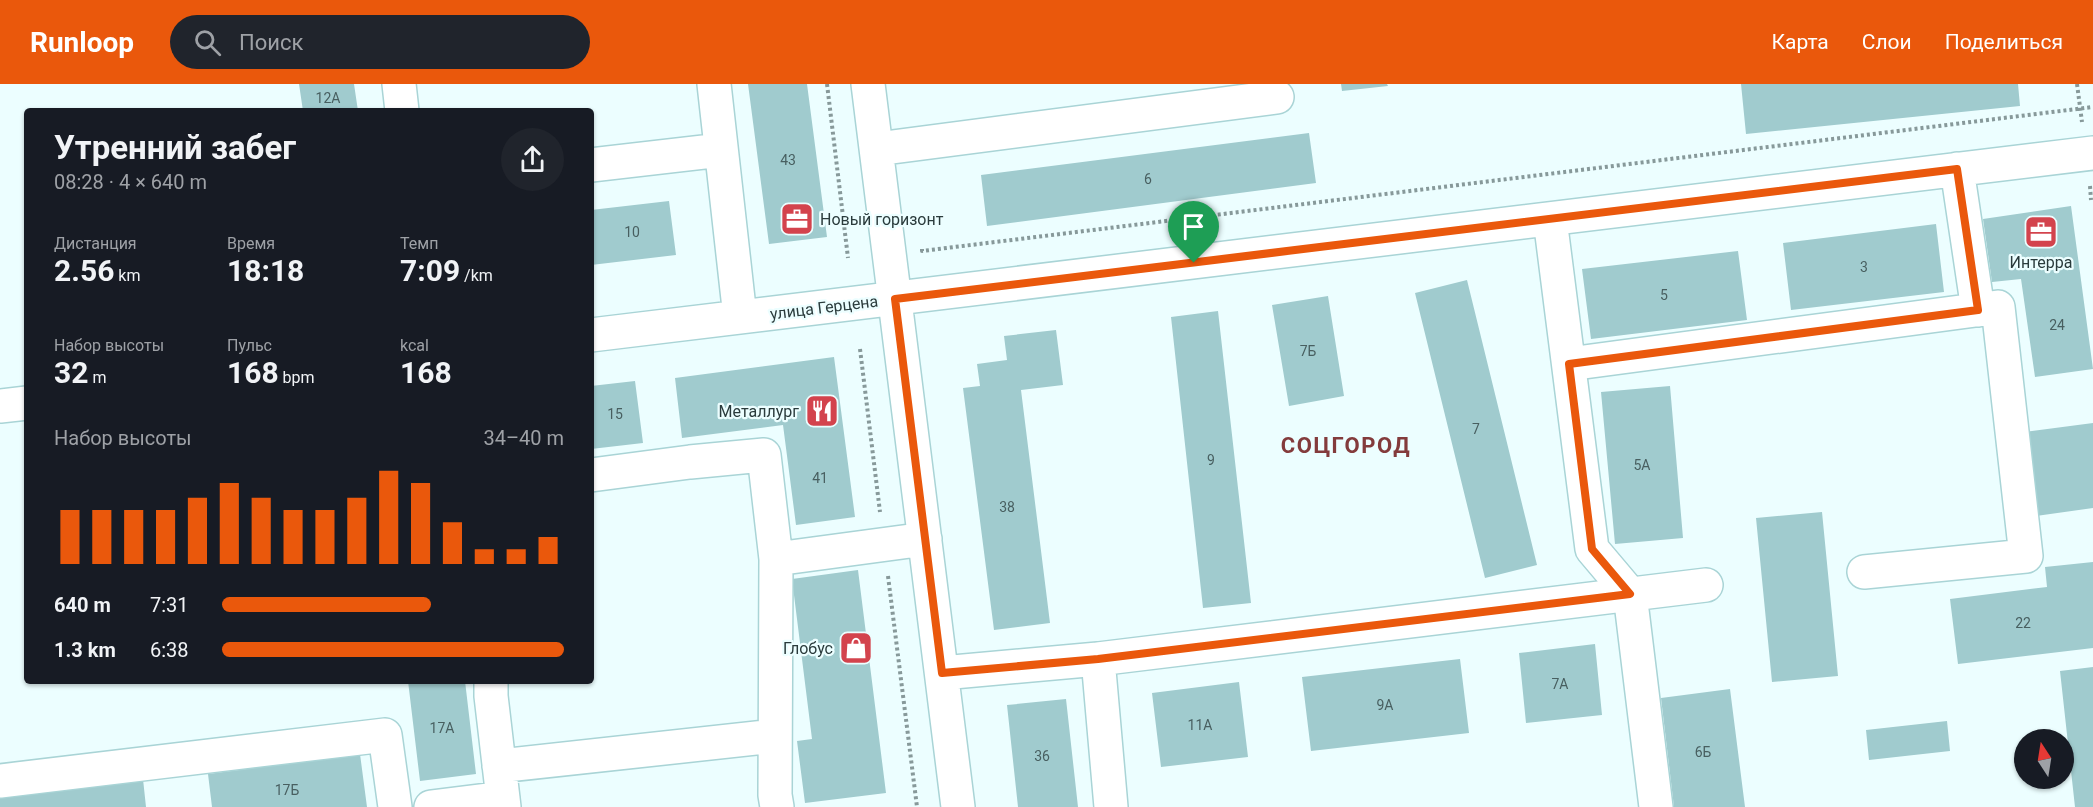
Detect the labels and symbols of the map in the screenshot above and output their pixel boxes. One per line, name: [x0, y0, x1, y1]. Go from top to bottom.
house number: 12А: [316, 90, 340, 106]
house number: 43: [780, 152, 796, 168]
house number: 6: [1144, 171, 1152, 187]
office icon: Новый горизонт: [779, 201, 815, 237]
pin: [1168, 201, 1219, 263]
place label: Новый горизонт: [820, 210, 944, 229]
office icon: Интерра: [2023, 214, 2059, 250]
house number: 10: [624, 224, 640, 240]
place label: Интерра: [2010, 253, 2072, 272]
house number: 3: [1860, 259, 1868, 275]
house number: 5: [1660, 287, 1668, 303]
street label: улица Герцена: [769, 291, 879, 324]
house number: 24: [2049, 317, 2065, 333]
house number: 7Б: [1300, 343, 1317, 359]
restaurant icon: Металлург: [804, 393, 840, 429]
place label: Металлург: [719, 402, 799, 421]
house number: 15: [607, 406, 623, 422]
house number: 7: [1472, 421, 1480, 437]
district label: СОЦГОРОД: [1281, 433, 1411, 458]
house number: 9: [1207, 452, 1215, 468]
house number: 5А: [1633, 457, 1651, 473]
house number: 41: [812, 470, 828, 486]
house number: 38: [999, 499, 1015, 515]
house number: 22: [2015, 615, 2031, 631]
shop icon: Глобус: [838, 630, 874, 666]
place label: Глобус: [783, 639, 833, 658]
house number: 7А: [1551, 676, 1569, 692]
house number: 9А: [1376, 697, 1394, 713]
house number: 11А: [1188, 717, 1212, 733]
house number: 17А: [430, 720, 454, 736]
north arrow: [2014, 729, 2074, 789]
house number: 6Б: [1695, 744, 1712, 760]
house number: 36: [1034, 748, 1050, 764]
house number: 17Б: [275, 782, 299, 798]

